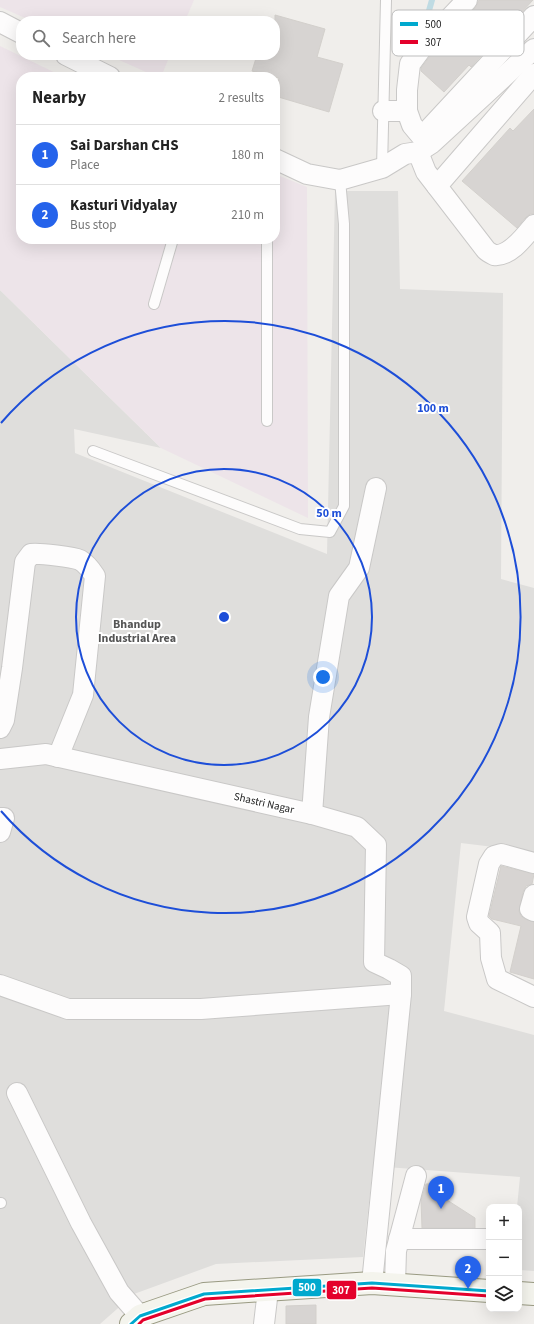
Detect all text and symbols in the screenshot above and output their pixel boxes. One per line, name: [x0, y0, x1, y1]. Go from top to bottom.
legend: [392, 10, 524, 56]
search box: [16, 16, 280, 60]
text: 500: [425, 17, 441, 32]
icon: search: [30, 27, 52, 49]
text: Search here: [62, 28, 136, 49]
text: 307: [425, 35, 441, 50]
text: Nearby: [32, 86, 86, 110]
text: 2 results: [219, 89, 264, 107]
text: Sai Darshan CHS: [70, 135, 179, 156]
text: 1: [42, 146, 48, 164]
text: 180 m: [231, 146, 264, 164]
text: Place: [70, 156, 99, 174]
text: Kasturi Vidyalay: [70, 195, 177, 216]
text: 2: [42, 206, 48, 224]
text: 210 m: [231, 206, 264, 224]
text: Bus stop: [70, 216, 116, 234]
text: 100 m: [417, 400, 449, 417]
text: 50 m: [316, 505, 342, 522]
centre of rings: [217, 610, 231, 624]
district label: Bhandup Industrial Area: [98, 616, 176, 647]
your location: [313, 667, 333, 687]
street label: Shastri Nagar: [232, 789, 296, 817]
pin: 1: [428, 1176, 454, 1209]
map controls: [486, 1204, 522, 1312]
button: +: [486, 1204, 522, 1240]
button: −: [486, 1240, 522, 1276]
pin: 2: [455, 1256, 481, 1289]
button: layers: [486, 1276, 522, 1312]
line badge: 500: [292, 1278, 322, 1297]
text: 500: [298, 1280, 316, 1295]
line badge: 307: [326, 1280, 357, 1300]
text: 307: [332, 1283, 350, 1298]

